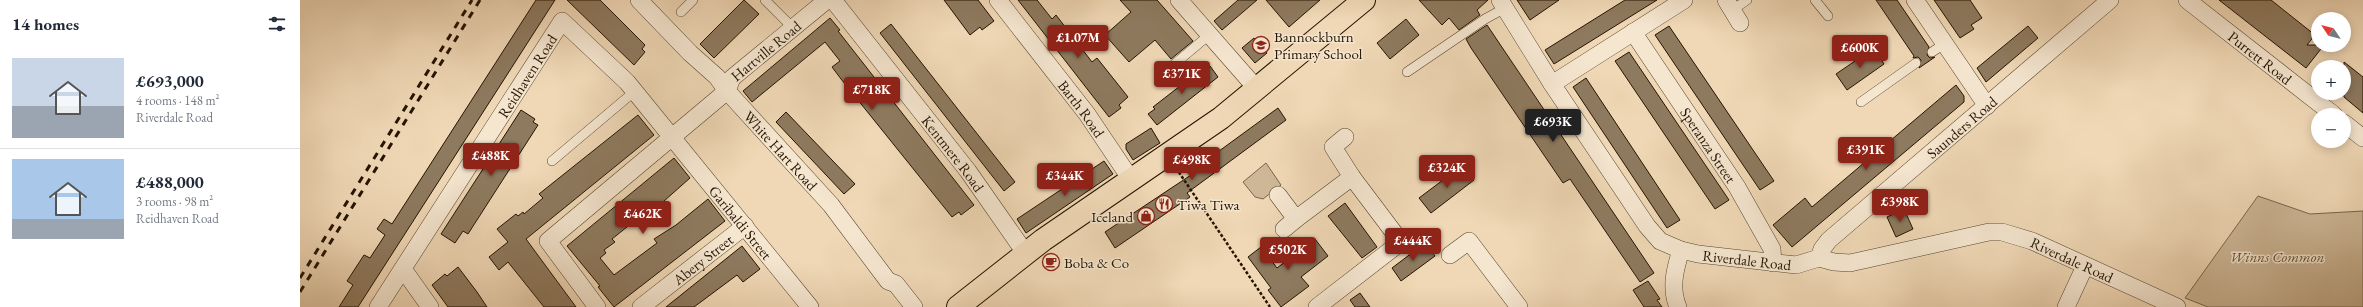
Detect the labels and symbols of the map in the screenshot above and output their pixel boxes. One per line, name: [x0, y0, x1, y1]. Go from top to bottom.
north arrow: [2311, 12, 2351, 52]
street label: Hartville Road: [726, 16, 805, 85]
pin: £1.07M: [1045, 25, 1111, 59]
street label: Purrett Road: [2224, 26, 2296, 88]
place label: Bannockburn Primary School: [1274, 27, 1363, 63]
street label: Reidhaven Road: [493, 30, 561, 121]
school or university icon: Bannockburn Primary School: [1251, 35, 1271, 55]
pin: £600K: [1832, 35, 1888, 69]
pin: £371K: [1154, 61, 1210, 95]
street label: Barth Road: [1054, 76, 1109, 141]
pin: £718K: [844, 77, 900, 111]
street label: Saunders Road: [1922, 91, 2001, 162]
street label: Speranza Street: [1677, 103, 1741, 187]
street label: White Hart Road: [740, 106, 822, 194]
pin: £693K: [1525, 109, 1581, 143]
street label: Kentmere Road: [918, 111, 989, 196]
pin: £391K: [1838, 137, 1894, 171]
pin: £488K: [463, 143, 519, 177]
pin: £498K: [1164, 147, 1220, 181]
pin: £324K: [1419, 155, 1475, 189]
pin: £344K: [1037, 163, 1093, 197]
street label: Garibaldi Street: [705, 181, 777, 263]
pin: £398K: [1872, 189, 1928, 223]
restaurant icon: Tiwa Tiwa: [1154, 194, 1174, 214]
place label: Tiwa Tiwa: [1177, 195, 1240, 214]
pin: £462K: [615, 201, 671, 235]
shop icon: Iceland: [1136, 206, 1156, 226]
place label: Iceland: [1091, 207, 1133, 226]
pin: £444K: [1385, 228, 1441, 262]
street label: Abery Street: [668, 229, 737, 289]
street label: Riverdale Road: [2028, 232, 2117, 287]
pin: £502K: [1260, 237, 1316, 271]
street label: Riverdale Road: [1702, 245, 1793, 274]
park label: Winns Common: [2230, 247, 2324, 266]
cafe icon: Boba & Co: [1041, 252, 1061, 272]
place label: Boba & Co: [1064, 253, 1129, 272]

